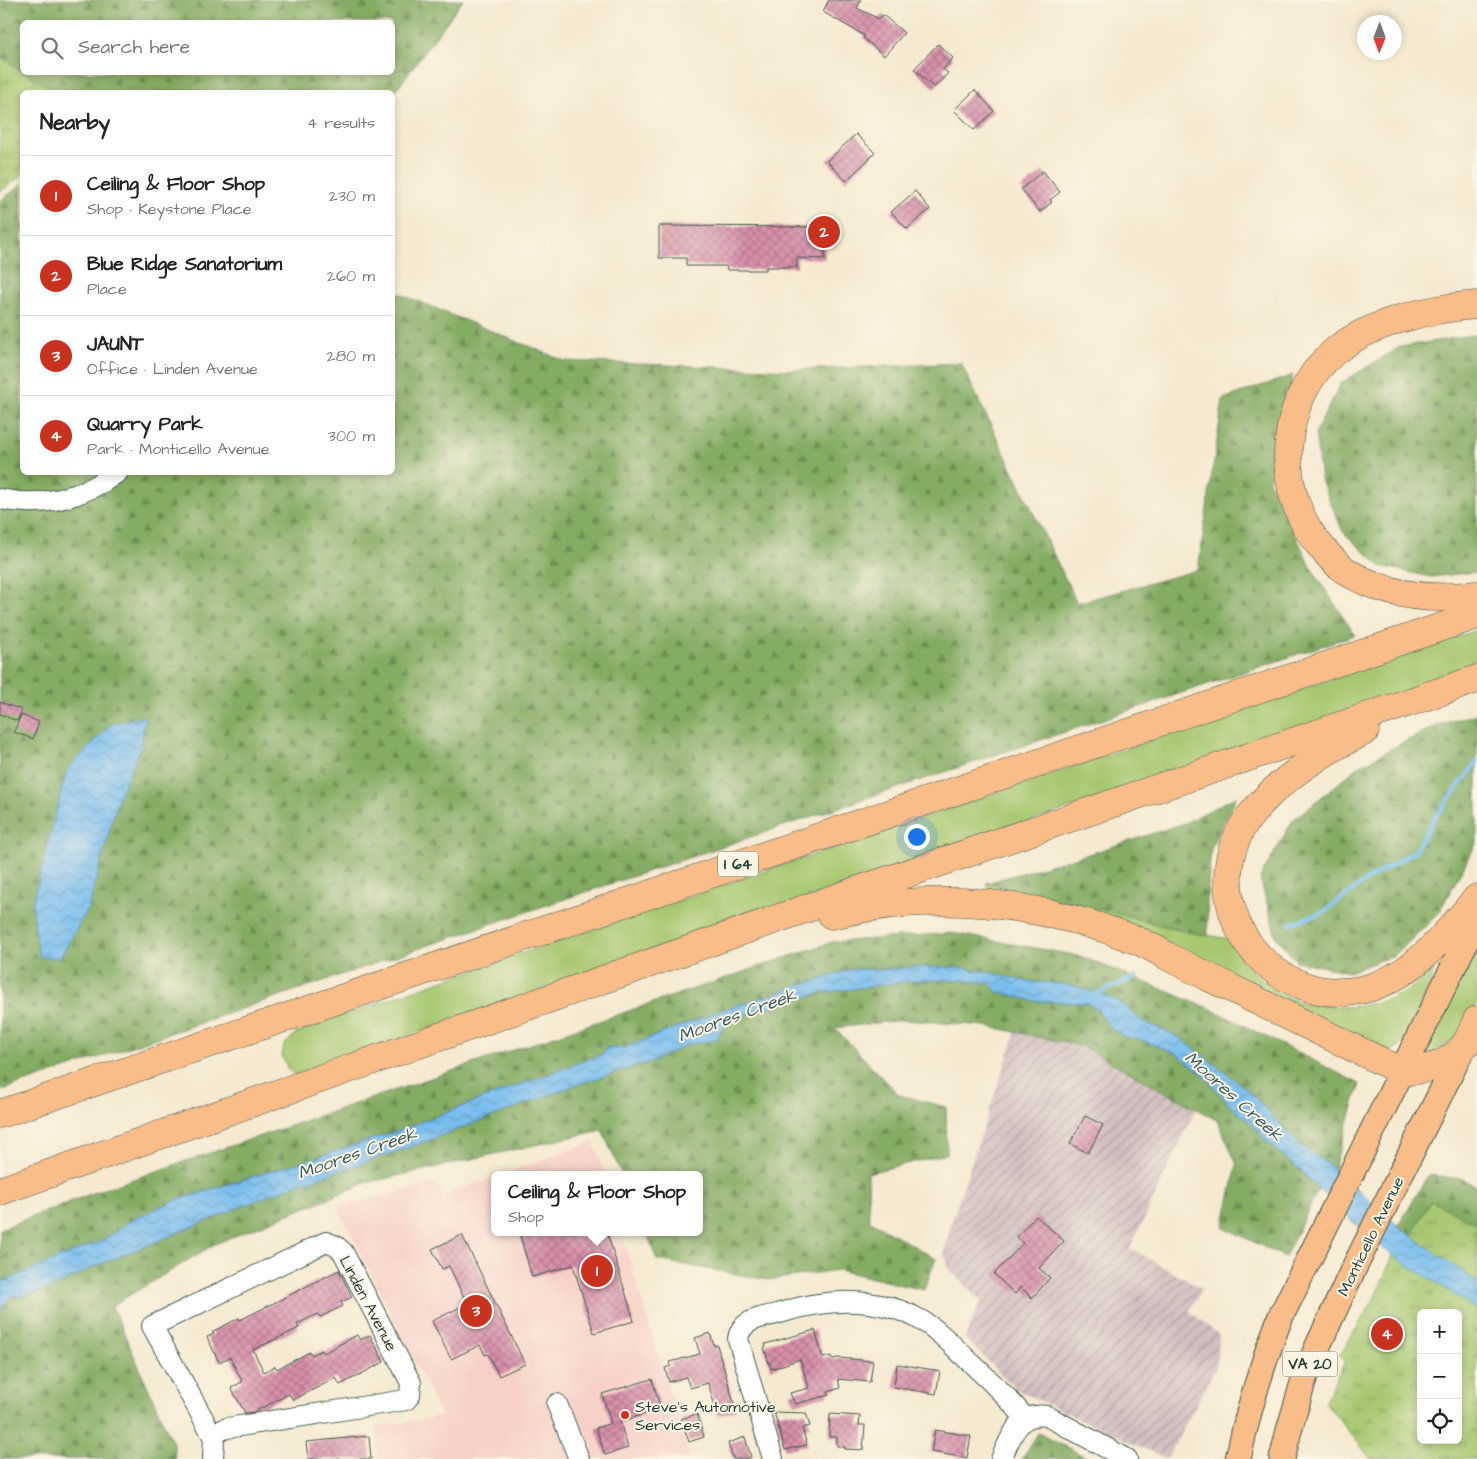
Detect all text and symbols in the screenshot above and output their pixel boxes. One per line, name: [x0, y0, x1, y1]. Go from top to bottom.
north arrow: [1357, 15, 1402, 60]
search box: [20, 20, 395, 75]
icon: search: [38, 34, 66, 62]
text: Search here: [78, 34, 190, 61]
text: Nearby: [40, 108, 110, 137]
text: 4 results: [307, 112, 375, 134]
text: Ceiling & Floor Shop: [87, 171, 265, 198]
text: 1: [55, 185, 57, 207]
text: 230 m: [329, 185, 375, 207]
text: Shop · Keystone Place: [87, 198, 252, 220]
pin: 2: [808, 213, 840, 251]
text: Blue Ridge Sanatorium: [87, 251, 282, 278]
text: 2: [51, 265, 61, 287]
text: 260 m: [327, 265, 375, 287]
text: Place: [87, 278, 127, 300]
text: JAUNT: [87, 331, 144, 358]
text: 3: [52, 345, 60, 367]
text: 280 m: [327, 345, 375, 367]
text: Office · Linden Avenue: [87, 358, 258, 380]
text: Quarry Park: [87, 411, 203, 438]
text: 4: [51, 425, 61, 447]
text: 300 m: [328, 425, 375, 447]
text: Park · Monticello Avenue: [87, 438, 269, 460]
your location: [904, 824, 930, 850]
road number: I 64: [718, 852, 758, 876]
water label: Moores Creek: [675, 982, 801, 1048]
water label: Moores Creek: [1179, 1046, 1289, 1148]
water label: Moores Creek: [294, 1121, 421, 1186]
popup: [491, 1171, 703, 1236]
street label: Monticello Avenue: [1332, 1173, 1410, 1300]
text: Ceiling & Floor Shop: [508, 1179, 686, 1206]
text: Shop: [508, 1206, 544, 1228]
street label: Linden Avenue: [334, 1252, 403, 1355]
pin: 1: [581, 1252, 613, 1290]
pin: 3: [460, 1292, 492, 1330]
map controls: [1417, 1309, 1462, 1444]
button: +: [1417, 1309, 1462, 1354]
pin: 4: [1371, 1315, 1403, 1353]
road number: VA 20: [1282, 1352, 1338, 1376]
button: −: [1417, 1354, 1462, 1399]
place label: Steve's Automotive Services: [635, 1396, 776, 1436]
button: locate: [1417, 1399, 1462, 1444]
marker: Steve's Automotive Services: [619, 1409, 631, 1421]

